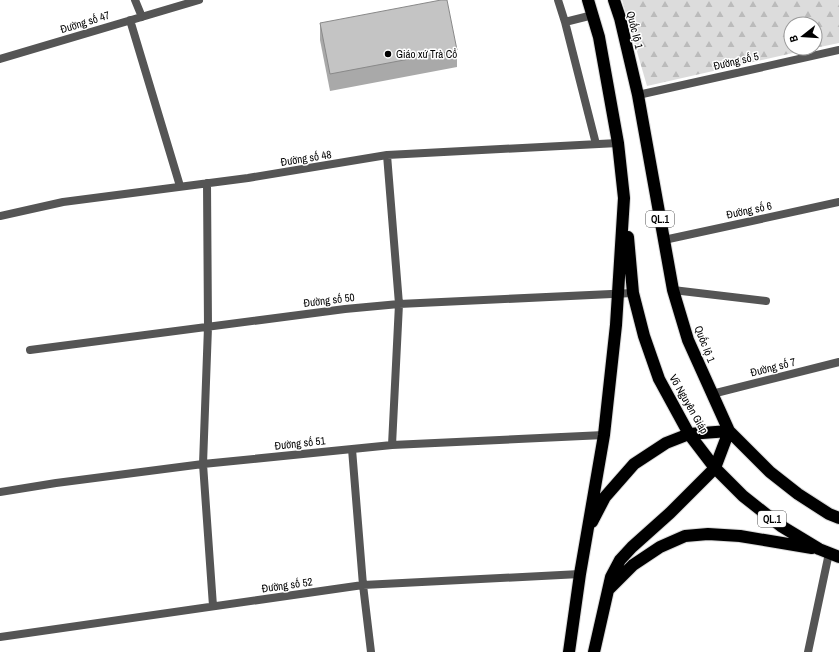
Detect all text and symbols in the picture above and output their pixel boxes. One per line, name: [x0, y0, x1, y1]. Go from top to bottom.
street label: Đường số 47: [58, 8, 112, 36]
street label: Quốc lộ 1: [624, 10, 646, 50]
north arrow: [783, 16, 823, 56]
text: B: [786, 33, 801, 44]
place label: Giáo xứ Trà Cổ: [396, 47, 457, 61]
marker: Giáo xứ Trà Cổ: [383, 49, 393, 59]
street label: Đường số 5: [712, 49, 760, 73]
street label: Đường số 48: [280, 147, 332, 169]
street label: Đường số 6: [725, 198, 773, 222]
road number: QL.1: [646, 211, 674, 227]
street label: Đường số 50: [303, 290, 355, 310]
street label: Quốc lộ 1: [692, 323, 718, 365]
street label: Đường số 7: [749, 355, 797, 379]
street label: Võ Nguyên Giáp: [666, 372, 712, 436]
street label: Đường số 51: [274, 433, 326, 453]
road number: QL.1: [758, 511, 786, 527]
street label: Đường số 52: [261, 575, 313, 595]

